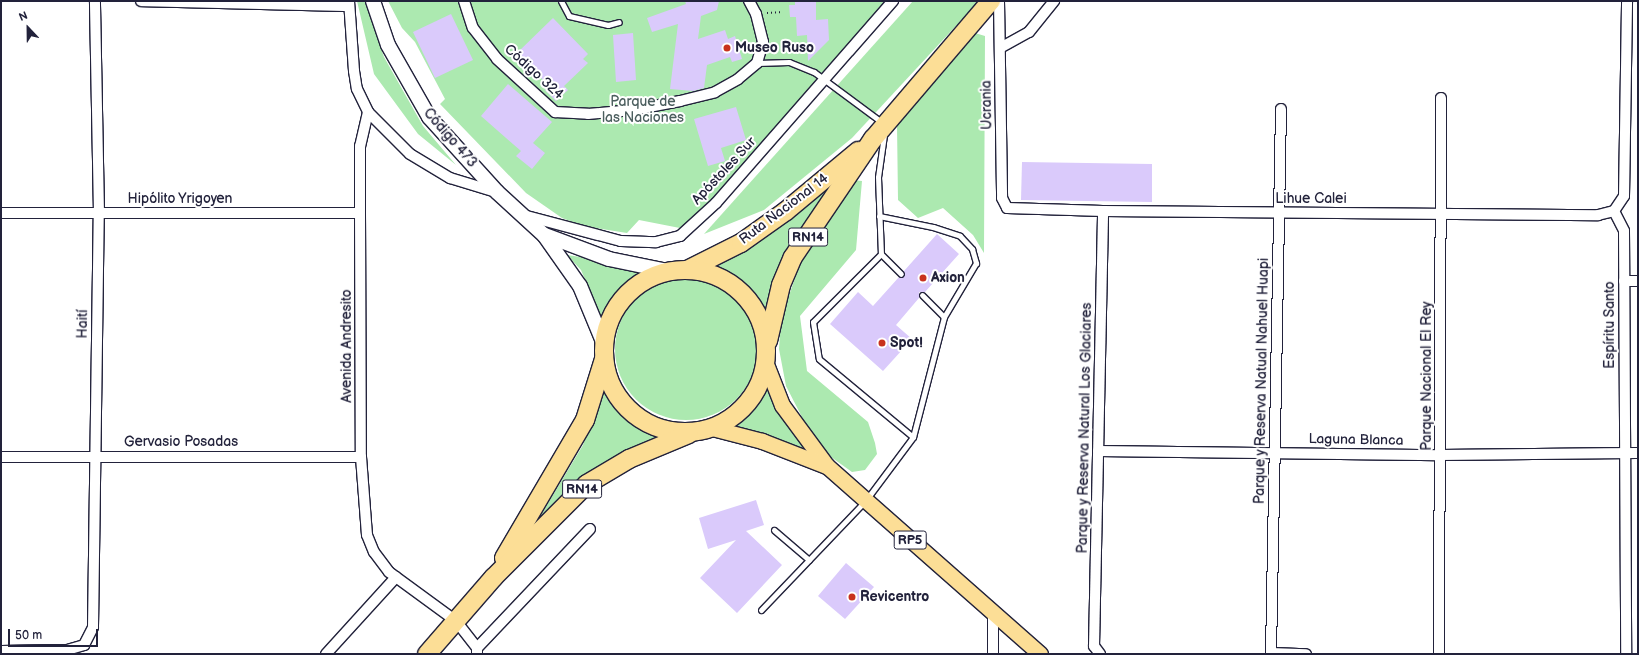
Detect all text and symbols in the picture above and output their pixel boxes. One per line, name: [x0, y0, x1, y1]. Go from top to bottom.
north arrow: [8, 8, 48, 48]
text: N: [17, 9, 30, 24]
place label: Museo Ruso: [735, 40, 814, 56]
street label: Código 324: [501, 41, 567, 103]
marker: Museo Ruso: [722, 43, 732, 53]
street label: Ucrania: [978, 80, 996, 130]
park label: Parque de las Naciones: [602, 94, 684, 126]
street label: Código 473: [420, 105, 480, 171]
street label: Apóstoles Sur: [688, 134, 760, 208]
street label: Ruta Nacional 14: [736, 170, 832, 248]
street label: Hipólito Yrigoyen: [127, 191, 233, 207]
street label: Lihue Calei: [1275, 191, 1347, 207]
road number: RN14: [788, 226, 828, 248]
street label: Parque y Reserva Natual Nahuel Huapi: [1251, 257, 1273, 505]
place label: Axion: [931, 270, 965, 286]
marker: Axion: [918, 273, 928, 283]
street label: Espíritu Santo: [1602, 281, 1618, 369]
street label: Avenida Andresito: [339, 289, 355, 403]
street label: Parque Nacional El Rey: [1419, 301, 1435, 451]
street label: Parque y Reserva Natural Los Glaciares: [1074, 302, 1096, 554]
street label: Haití: [74, 309, 92, 339]
place label: Spot!: [890, 335, 923, 351]
marker: Spot!: [877, 338, 887, 348]
street label: Laguna Blanca: [1308, 431, 1404, 449]
street label: Gervasio Posadas: [124, 434, 238, 450]
road number: RN14: [562, 478, 602, 500]
road number: RP5: [893, 529, 927, 551]
place label: Revicentro: [860, 589, 929, 605]
marker: Revicentro: [847, 592, 857, 602]
scale bar: [10, 621, 100, 647]
text: 50 m: [15, 628, 42, 643]

